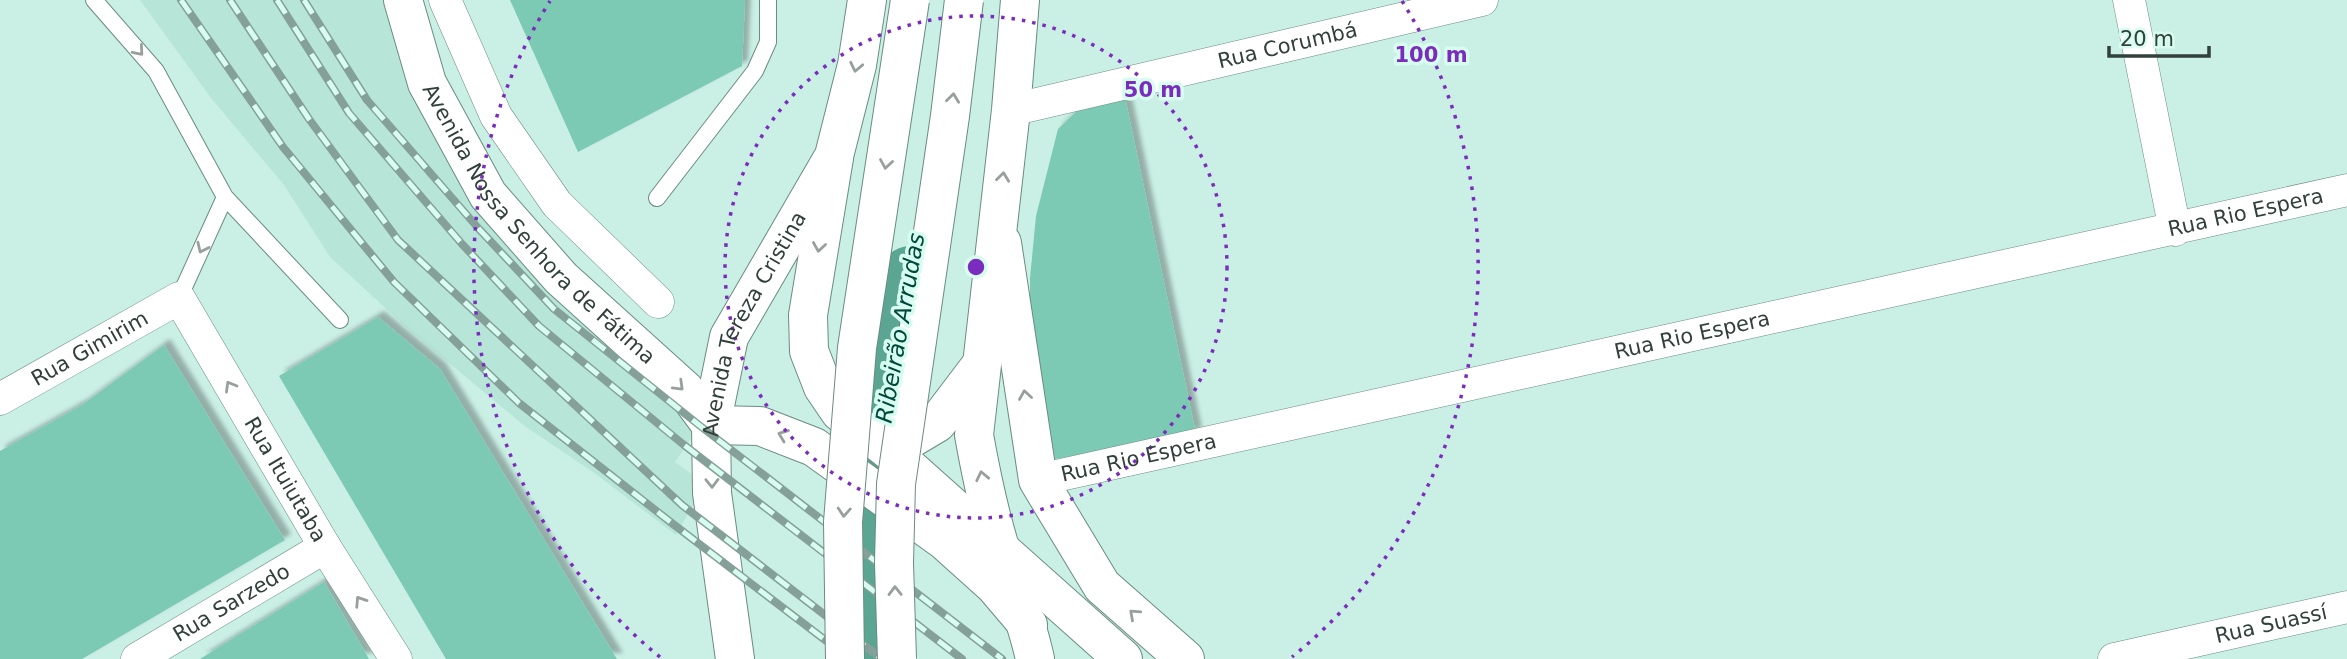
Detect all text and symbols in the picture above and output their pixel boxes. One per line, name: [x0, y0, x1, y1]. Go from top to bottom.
scale bar: [2109, 14, 2209, 58]
street label: Rua Corumbá: [1215, 17, 1360, 73]
text: 20 m: [2120, 27, 2174, 51]
one-way arrow: [130, 43, 143, 56]
text: 100 m: [1394, 43, 1468, 67]
one-way arrow: [849, 61, 864, 73]
text: 50 m: [1124, 78, 1182, 102]
street label: Avenida Nossa Senhora de Fátima: [418, 80, 660, 369]
one-way arrow: [945, 92, 960, 104]
one-way arrow: [879, 159, 894, 170]
one-way arrow: [996, 172, 1011, 183]
street label: Rua Rio Espera: [2166, 184, 2326, 241]
street label: Avenida Tereza Cristina: [699, 207, 811, 437]
water label: Ribeirão Arrudas: [870, 231, 930, 425]
one-way arrow: [196, 241, 210, 253]
one-way arrow: [812, 241, 827, 253]
centre of rings: [964, 255, 988, 279]
street label: Rua Gimirim: [27, 306, 152, 391]
street label: Rua Rio Espera: [1612, 306, 1772, 364]
one-way arrow: [671, 377, 684, 390]
one-way arrow: [225, 380, 238, 393]
one-way arrow: [1018, 389, 1033, 401]
street label: Rua Ituiutaba: [240, 413, 331, 546]
one-way arrow: [777, 429, 789, 443]
street label: Rua Rio Espera: [1059, 429, 1219, 487]
one-way arrow: [975, 470, 990, 482]
one-way arrow: [704, 477, 719, 488]
one-way arrow: [837, 506, 852, 517]
street label: Rua Sarzedo: [169, 559, 294, 647]
one-way arrow: [887, 585, 903, 596]
one-way arrow: [355, 596, 368, 609]
street label: Rua Suassí: [2213, 600, 2330, 648]
one-way arrow: [1129, 610, 1142, 622]

